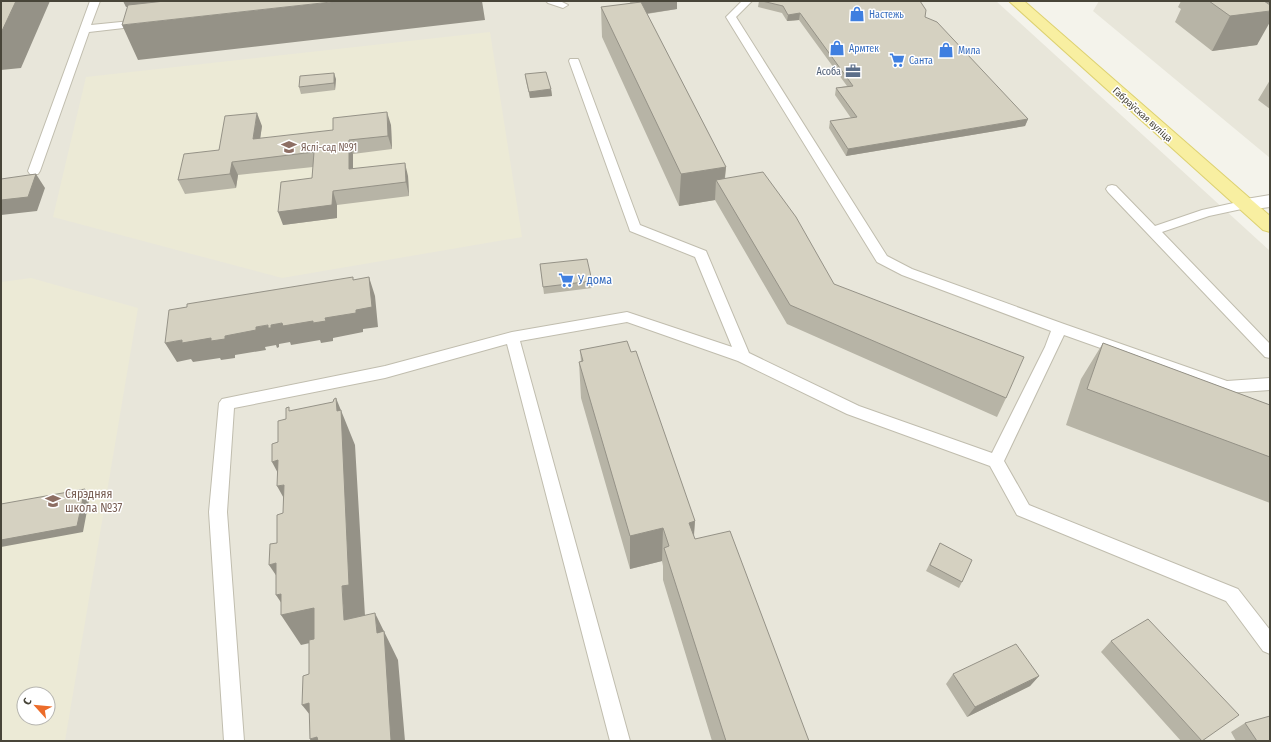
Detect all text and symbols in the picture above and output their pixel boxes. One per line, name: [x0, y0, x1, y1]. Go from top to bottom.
shop icon: Настежь: [848, 5, 866, 23]
place label: Настежь: [869, 9, 904, 21]
shop icon: Армтек: [828, 39, 846, 57]
shop icon: Мила: [937, 41, 955, 59]
place label: Армтек: [849, 43, 879, 55]
place label: Мила: [958, 45, 981, 57]
supermarket icon: Санта: [888, 51, 906, 69]
place label: Санта: [909, 55, 933, 67]
office icon: Асоба: [844, 62, 862, 80]
place label: Асоба: [816, 66, 841, 78]
street label: Габраўская вуліца: [1110, 84, 1175, 145]
school or university icon: Яслі-сад №91: [280, 138, 298, 156]
place label: Яслі-сад №91: [301, 141, 357, 154]
supermarket icon: У дома: [557, 271, 575, 289]
place label: У дома: [577, 273, 612, 287]
place label: Сярэдняя школа №37: [65, 487, 123, 515]
school or university icon: Сярэдняя школа №37: [44, 492, 62, 510]
north arrow: [16, 686, 56, 726]
text: С: [20, 696, 35, 707]

